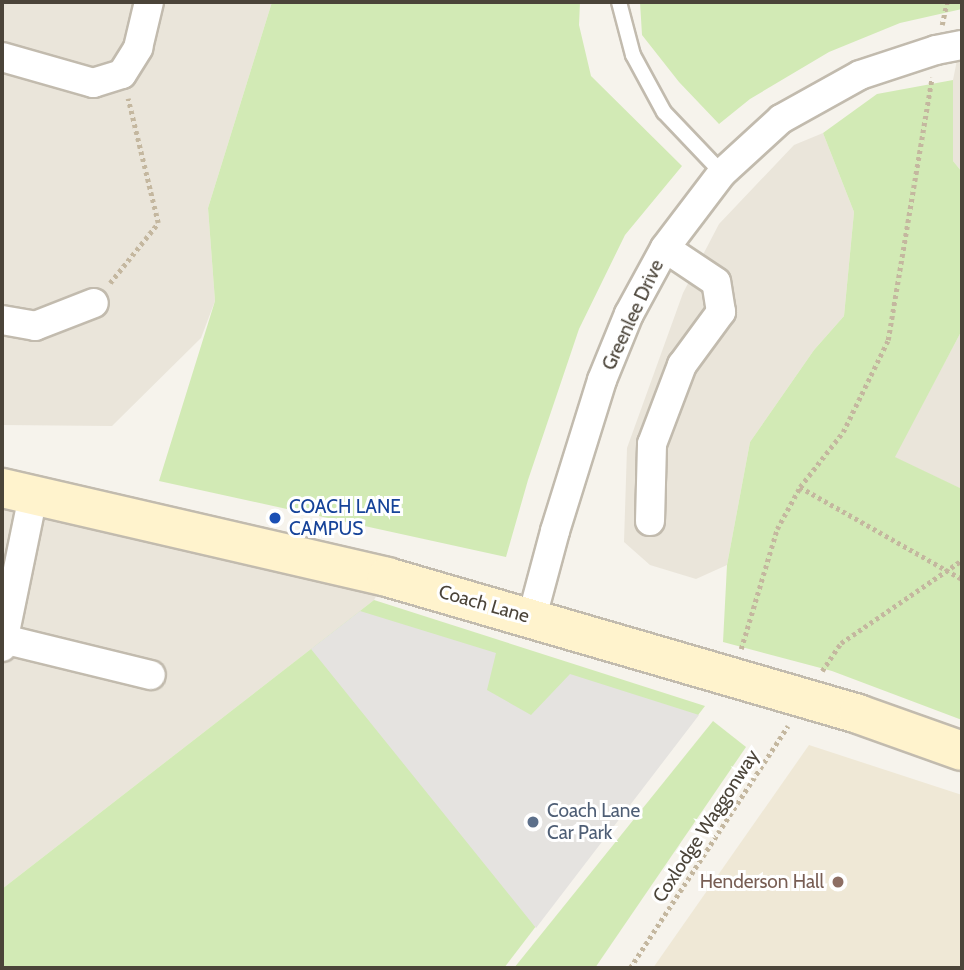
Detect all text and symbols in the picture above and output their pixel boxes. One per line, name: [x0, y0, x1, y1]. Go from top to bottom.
street label: Greenlee Drive: [597, 256, 669, 374]
place label: COACH LANE CAMPUS: [289, 496, 401, 540]
marker: COACH LANE CAMPUS: [267, 510, 283, 526]
street label: Coach Lane: [436, 580, 532, 628]
street label: Coxlodge Waggonway: [648, 745, 764, 907]
place label: Coach Lane Car Park: [547, 800, 640, 844]
marker: Coach Lane Car Park: [525, 814, 541, 830]
place label: Henderson Hall: [700, 871, 824, 893]
marker: Henderson Hall: [830, 874, 846, 890]

